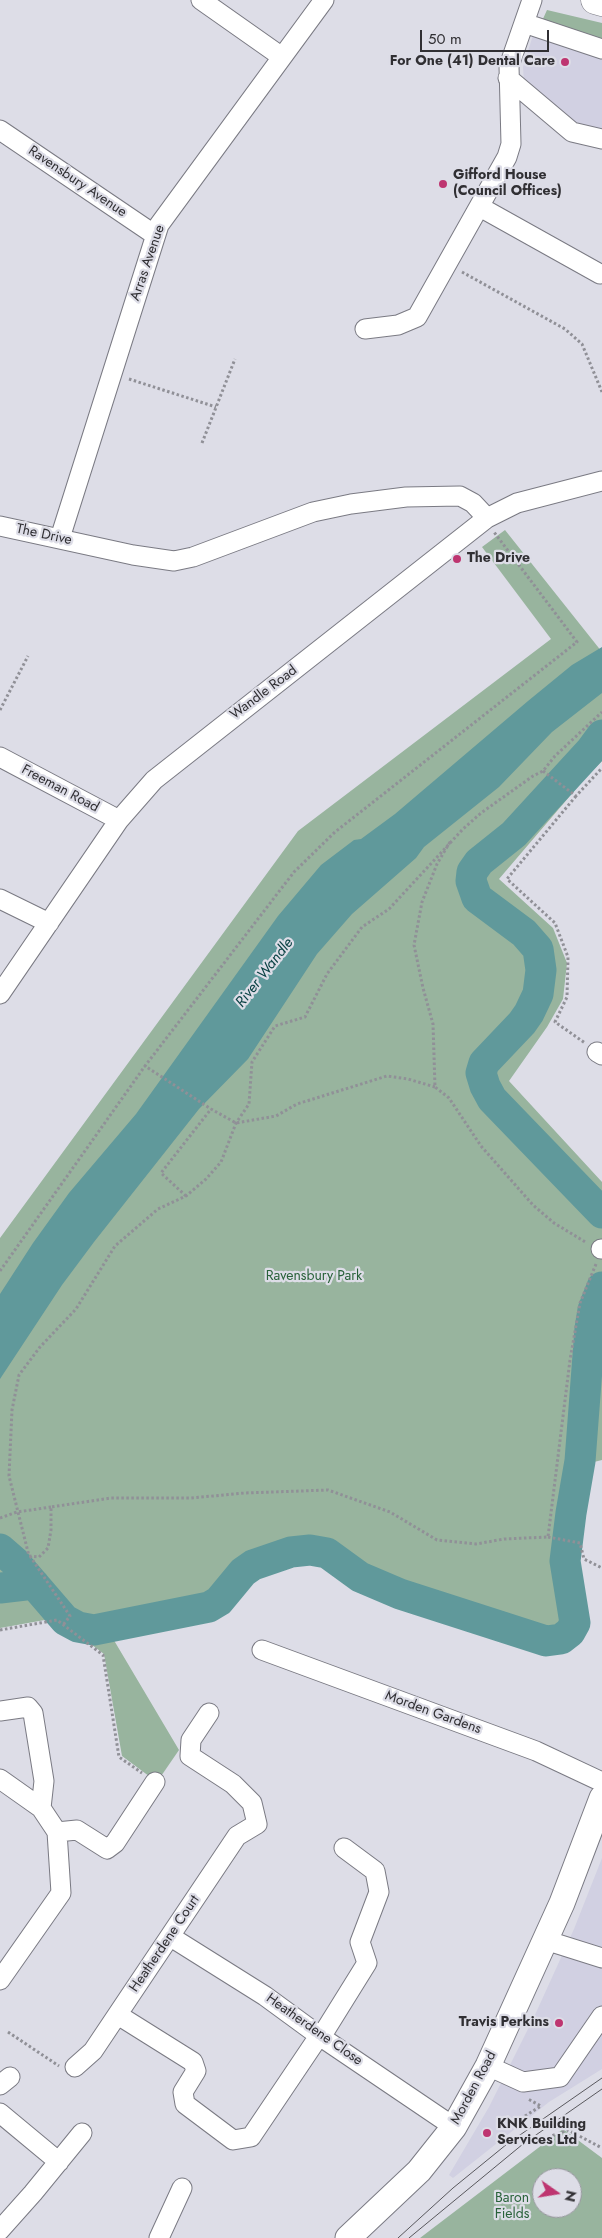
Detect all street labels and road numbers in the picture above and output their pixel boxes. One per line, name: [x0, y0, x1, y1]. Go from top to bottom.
street label: Ravensbury Avenue: [25, 143, 129, 221]
street label: Arras Avenue: [127, 223, 169, 303]
street label: The Drive: [15, 521, 73, 549]
street label: Wandle Road: [227, 662, 301, 724]
street label: Freeman Road: [18, 762, 102, 816]
street label: Morden Gardens: [383, 1688, 483, 1738]
street label: Heatherdene Court: [126, 1892, 204, 1996]
street label: Heatherdene Close: [263, 1990, 365, 2070]
street label: Morden Road: [448, 2048, 500, 2128]

